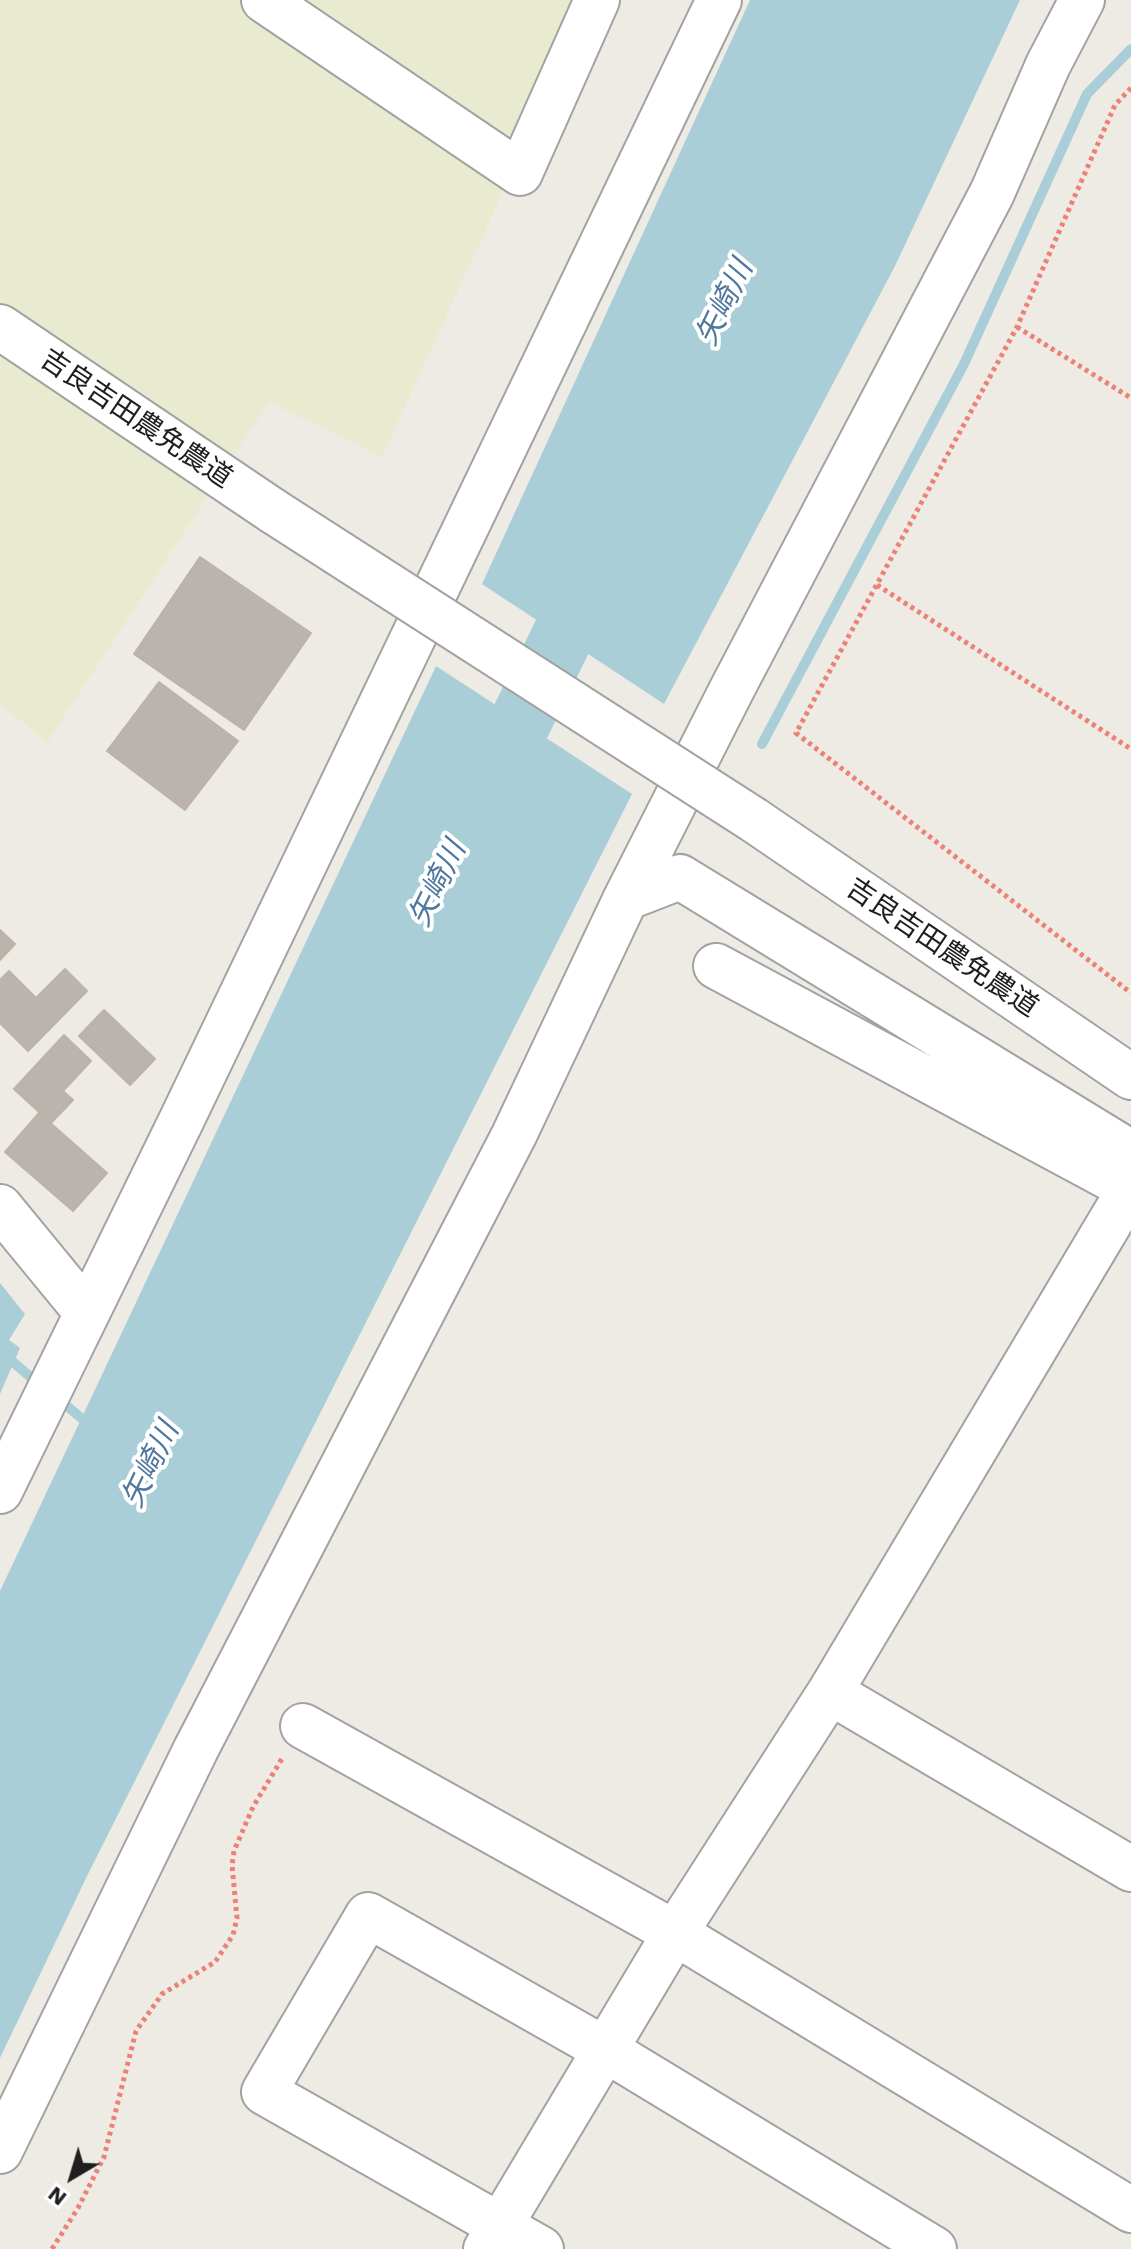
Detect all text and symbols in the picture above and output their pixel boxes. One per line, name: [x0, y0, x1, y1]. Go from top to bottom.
water label: 矢崎川: [689, 255, 761, 351]
street label: 吉良吉田農免農道: [34, 342, 238, 496]
water label: 矢崎川: [402, 836, 474, 932]
street label: 吉良吉田農免農道: [840, 871, 1044, 1025]
water label: 矢崎川: [115, 1417, 187, 1513]
north arrow: [32, 2137, 112, 2217]
text: N: [43, 2181, 71, 2211]

